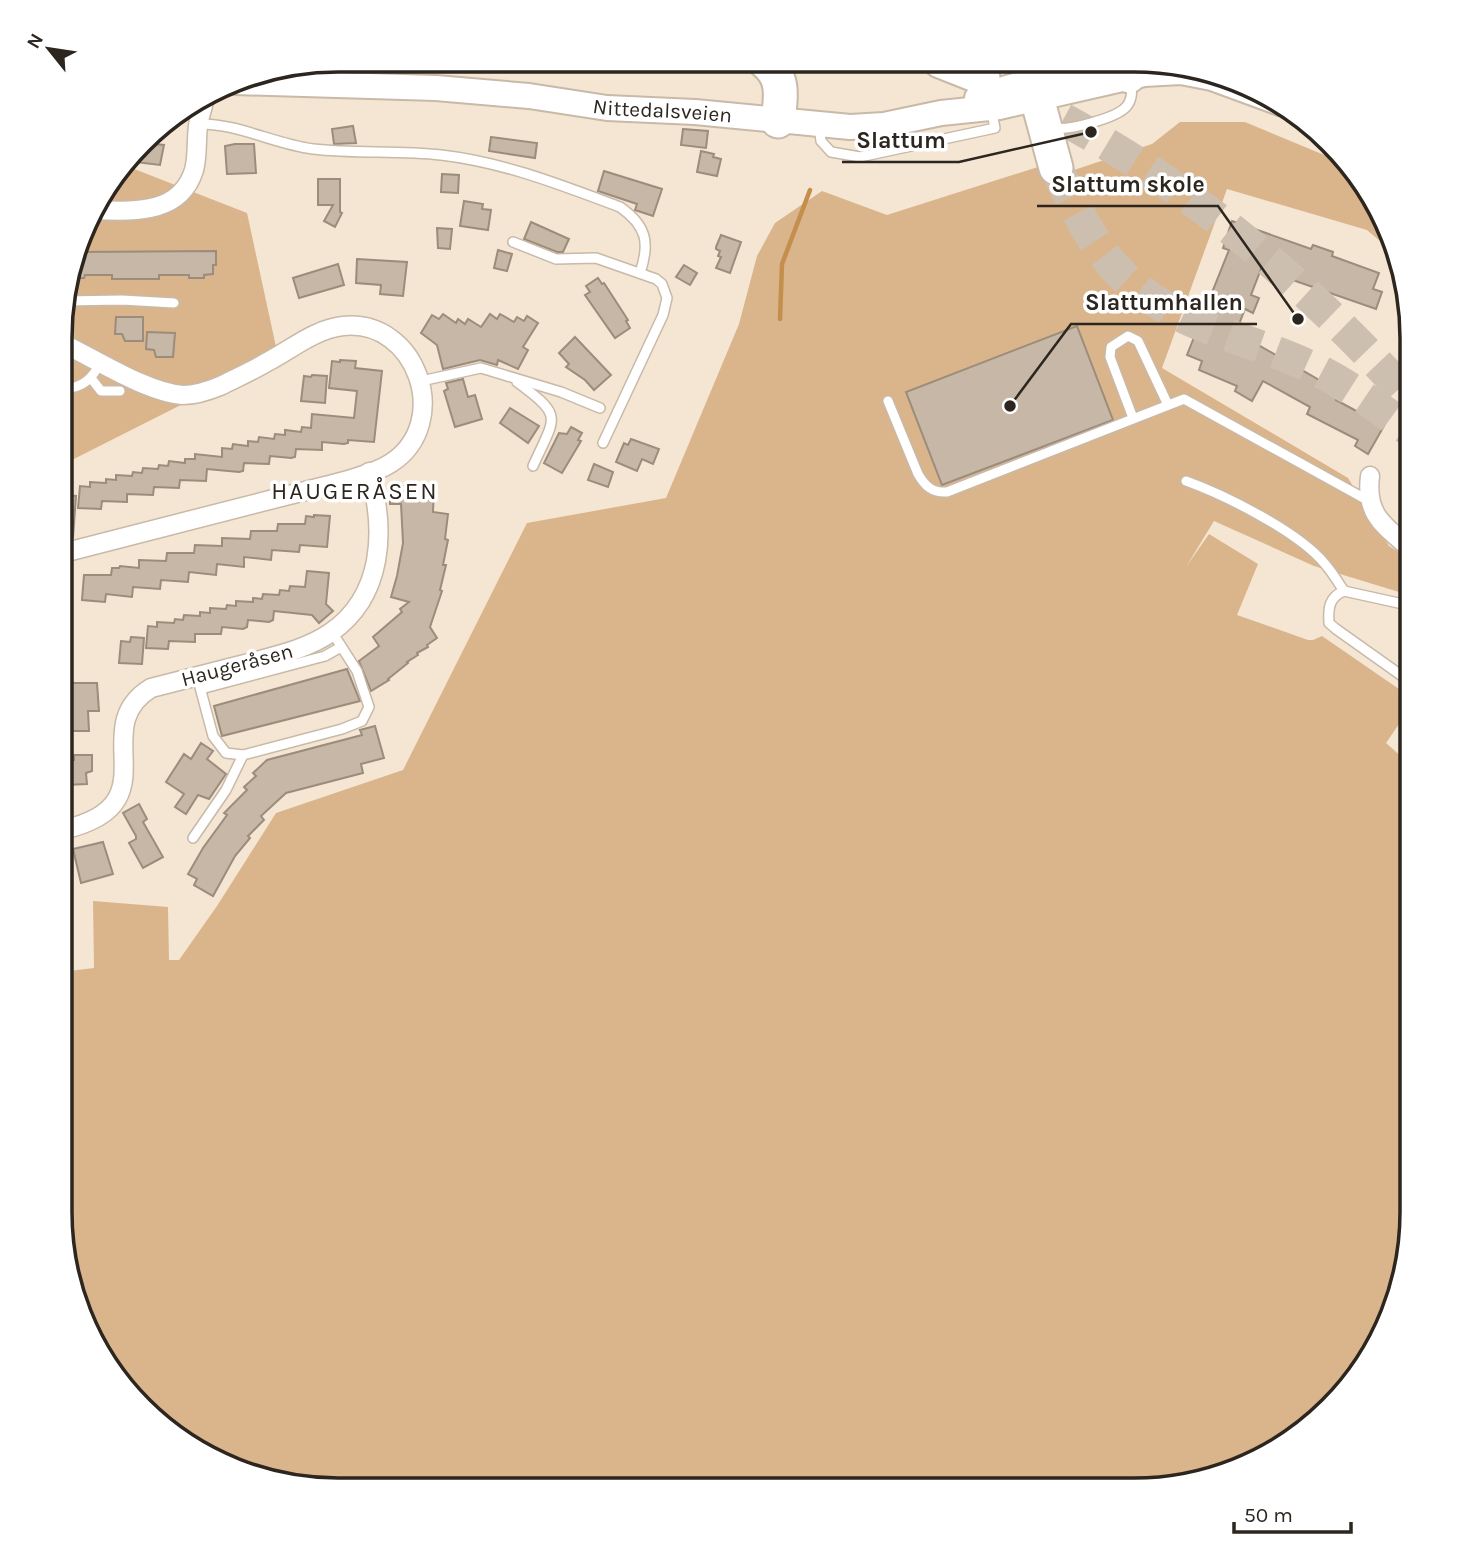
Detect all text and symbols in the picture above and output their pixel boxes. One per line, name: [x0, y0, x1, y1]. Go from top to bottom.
north arrow: [14, 14, 84, 84]
text: N: [22, 30, 48, 52]
street label: Nittedalsveien: [591, 94, 733, 128]
callout: Slattum: [842, 118, 959, 162]
text: Slattum: [856, 127, 946, 154]
callout: Slattum skole: [1037, 162, 1218, 206]
text: Slattum skole: [1051, 171, 1205, 198]
callout: Slattumhallen: [1071, 280, 1257, 324]
text: Slattumhallen: [1085, 289, 1243, 316]
district label: HAUGERÅSEN: [271, 476, 439, 505]
street label: Haugeråsen: [179, 639, 295, 691]
scale bar: [1234, 1490, 1351, 1534]
text: 50 m: [1244, 1503, 1293, 1527]

